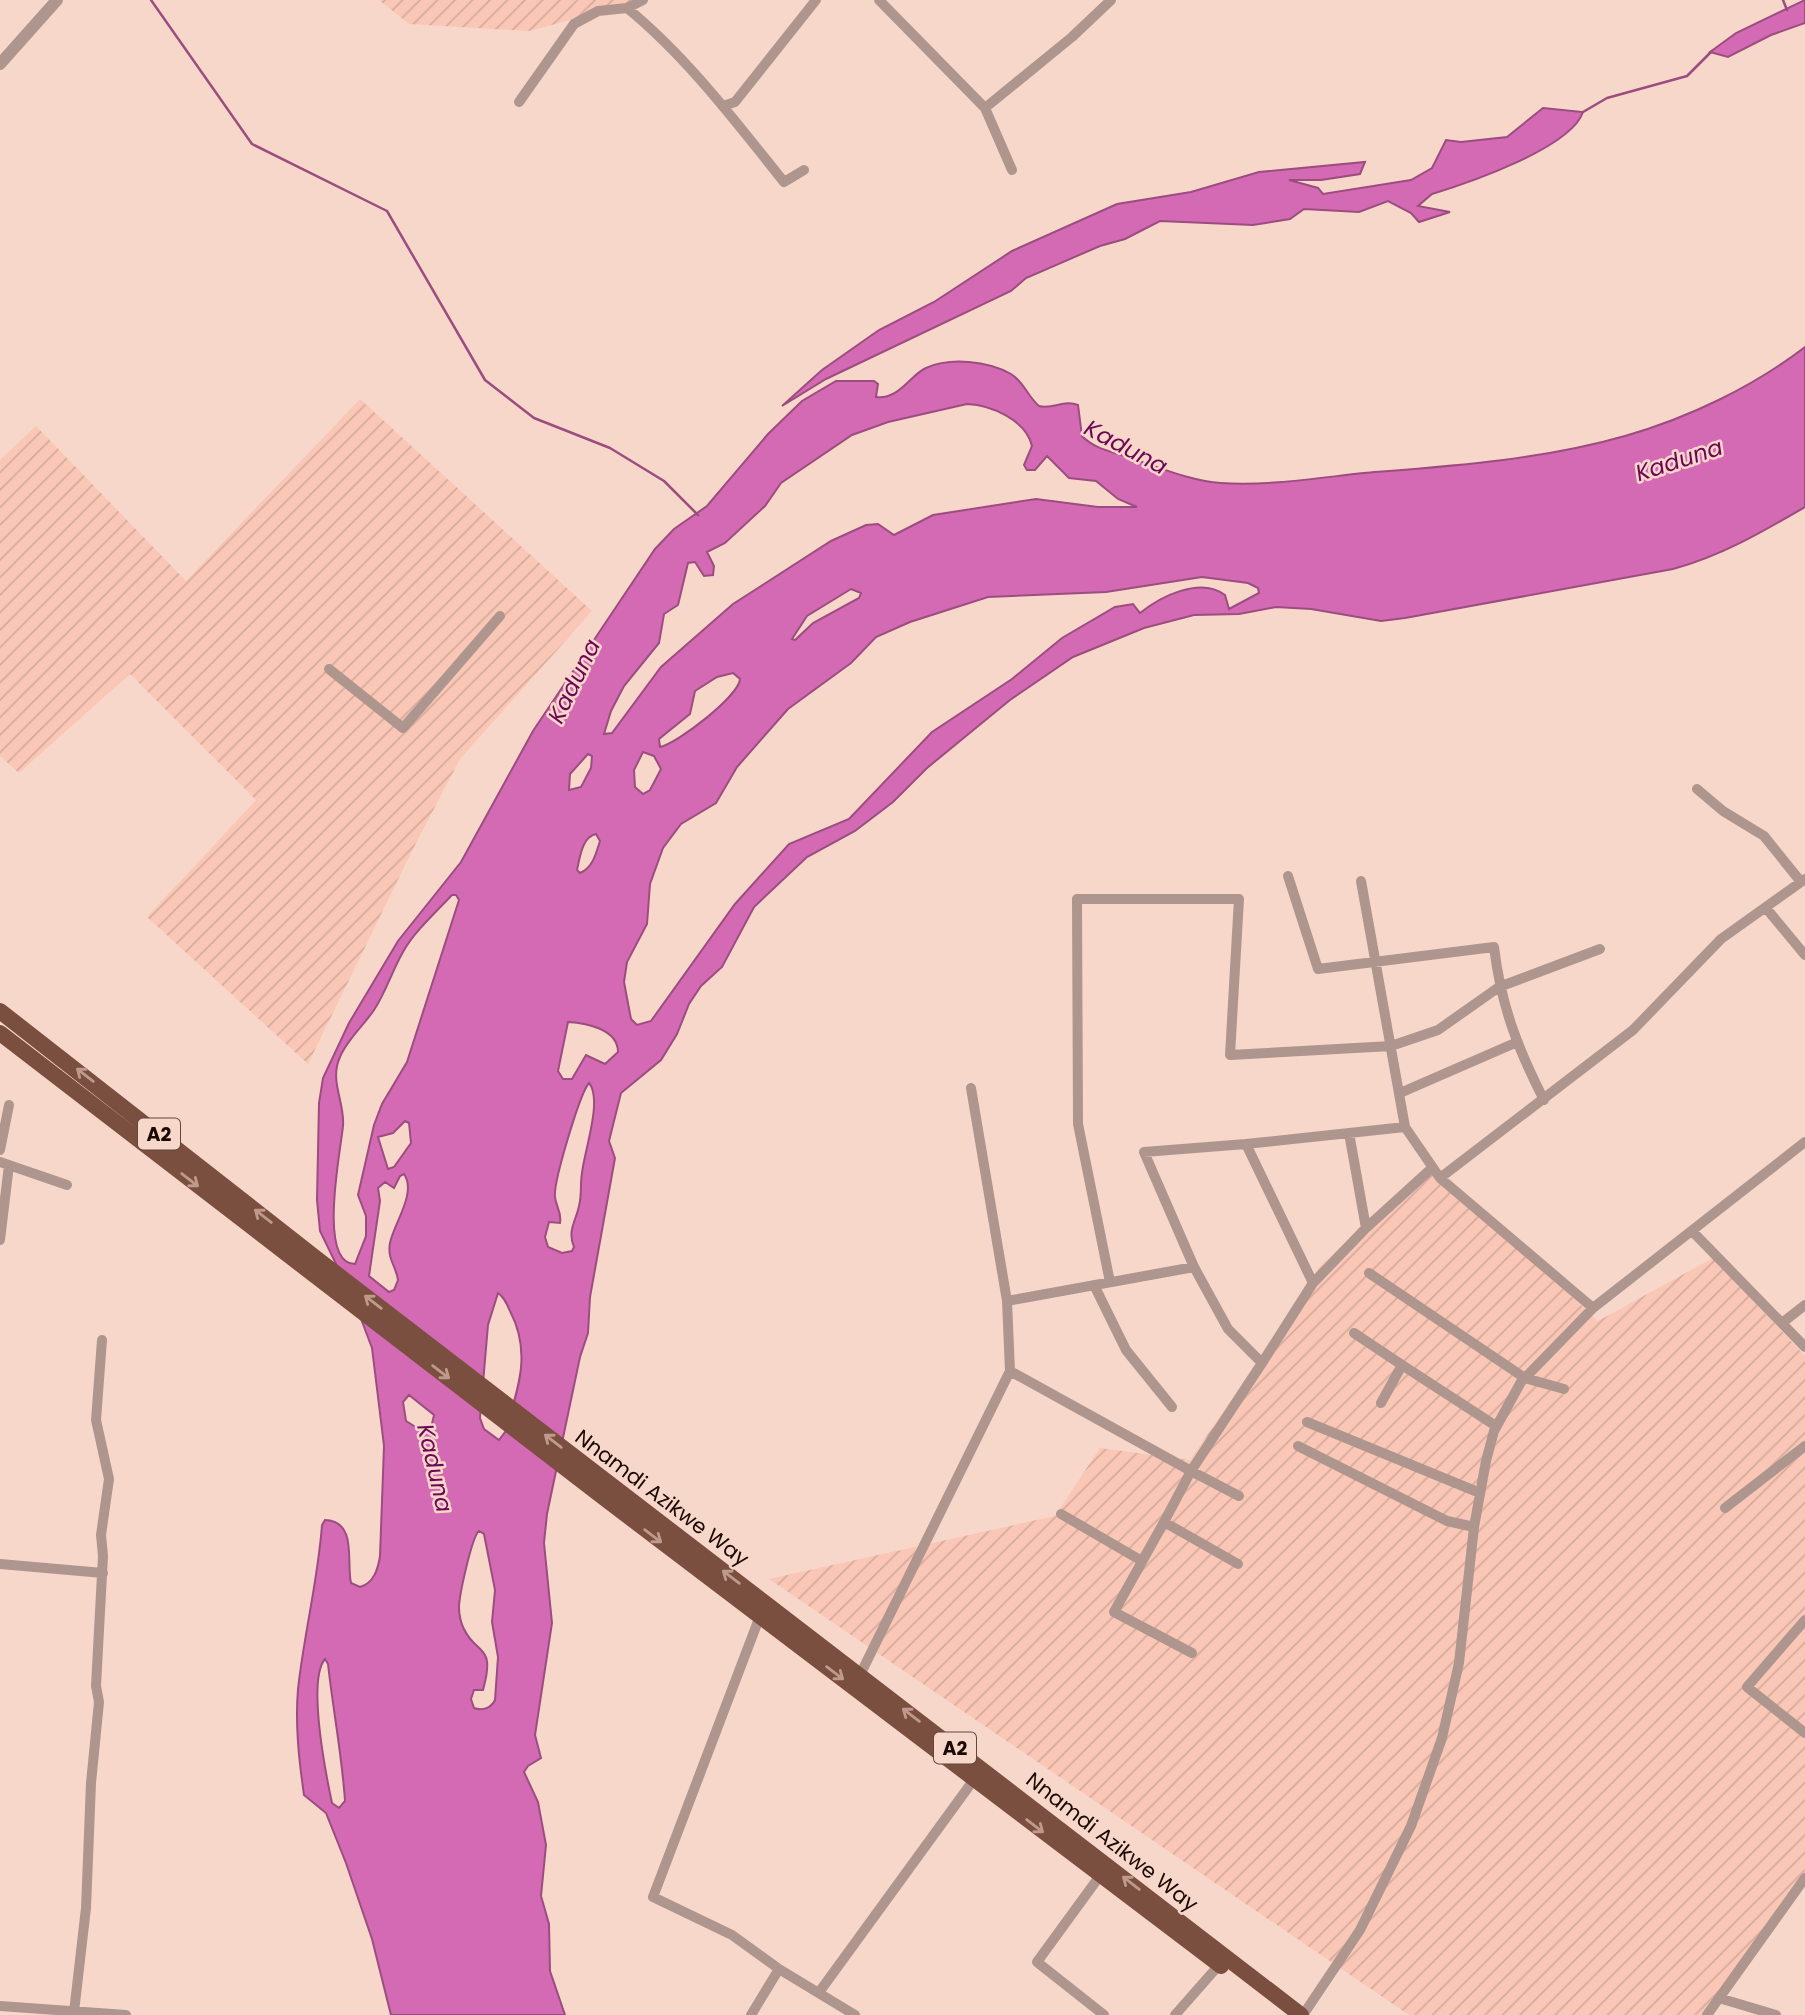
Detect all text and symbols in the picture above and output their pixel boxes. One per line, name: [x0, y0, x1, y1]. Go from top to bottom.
water label: Kaduna: [1079, 412, 1173, 482]
water label: Kaduna: [1631, 431, 1727, 489]
water label: Kaduna: [540, 634, 608, 728]
one-way arrow: [76, 1067, 94, 1083]
road number: A2: [138, 1118, 180, 1150]
one-way arrow: [180, 1172, 198, 1187]
one-way arrow: [255, 1209, 273, 1224]
one-way arrow: [364, 1294, 382, 1309]
one-way arrow: [431, 1365, 449, 1380]
water label: Kaduna: [409, 1421, 461, 1515]
street label: Nnamdi Azikwe Way: [569, 1423, 755, 1573]
one-way arrow: [544, 1433, 563, 1448]
one-way arrow: [644, 1528, 662, 1543]
one-way arrow: [722, 1569, 740, 1584]
one-way arrow: [825, 1666, 843, 1681]
one-way arrow: [903, 1707, 921, 1722]
road number: A2: [934, 1732, 976, 1764]
street label: Nnamdi Azikwe Way: [1020, 1765, 1205, 1918]
one-way arrow: [1025, 1818, 1044, 1833]
one-way arrow: [1122, 1875, 1141, 1890]

